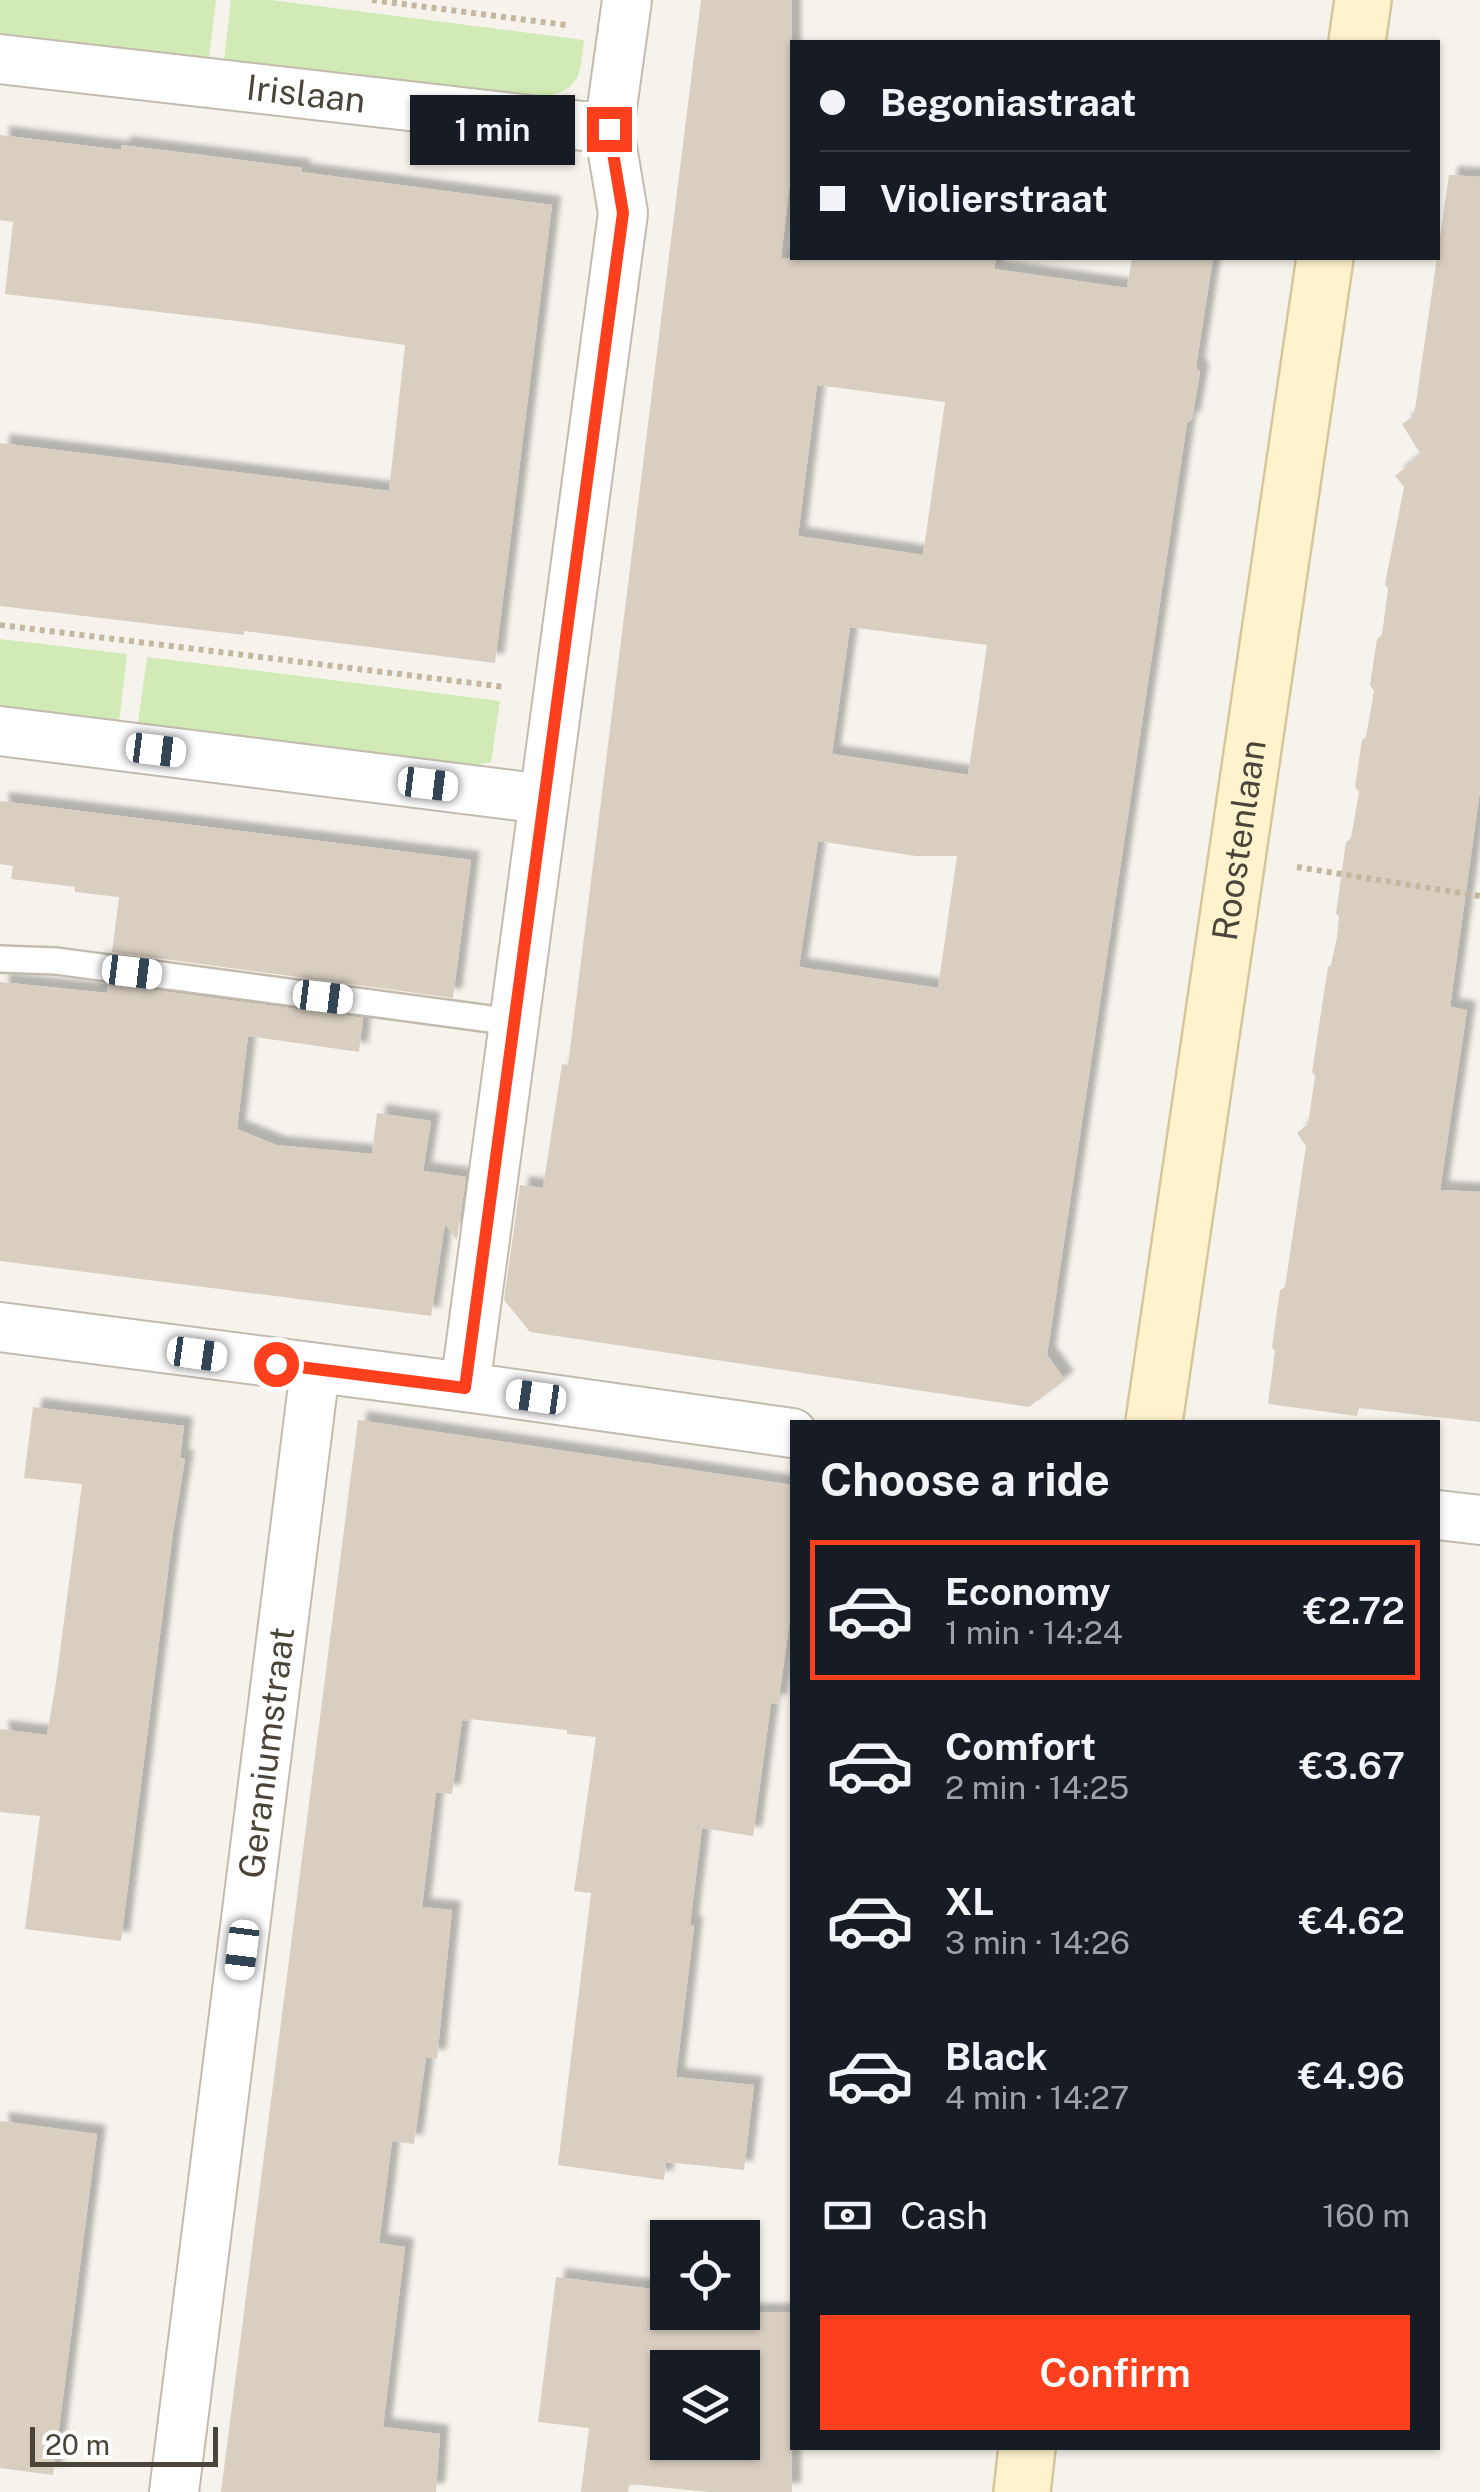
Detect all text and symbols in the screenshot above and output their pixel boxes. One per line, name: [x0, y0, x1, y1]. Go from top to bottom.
street label: Irislaan: [244, 66, 368, 121]
text: Begoniastraat: [880, 80, 1136, 125]
callout: 1 min: [409, 94, 574, 164]
route end: [587, 107, 632, 152]
text: 1 min: [454, 111, 531, 148]
text: Violierstraat: [880, 176, 1108, 221]
car: [124, 731, 188, 769]
street label: Roostenlaan: [1204, 737, 1274, 943]
car: [396, 765, 460, 803]
car: [100, 953, 164, 991]
car: [291, 978, 355, 1016]
car: [165, 1335, 229, 1373]
route start: [254, 1342, 299, 1387]
car: [504, 1378, 568, 1416]
text: Choose a ride: [820, 1453, 1110, 1506]
icon: car: [825, 1565, 915, 1655]
text: Economy: [945, 1569, 1111, 1614]
text: €2.72: [1304, 1588, 1405, 1633]
text: 1 min · 14:24: [945, 1614, 1123, 1651]
street label: Geraniumstraat: [230, 1625, 303, 1881]
icon: car: [825, 1720, 915, 1810]
text: Comfort: [945, 1724, 1096, 1769]
text: €3.67: [1300, 1743, 1405, 1788]
text: 2 min · 14:25: [945, 1769, 1129, 1806]
icon: car: [825, 1875, 915, 1965]
text: XL: [945, 1879, 994, 1924]
text: €4.62: [1299, 1898, 1405, 1943]
car: [223, 1918, 261, 1982]
text: 3 min · 14:26: [945, 1924, 1130, 1961]
icon: car: [825, 2030, 915, 2120]
text: Black: [945, 2034, 1048, 2079]
text: €4.96: [1299, 2053, 1405, 2098]
text: 4 min · 14:27: [945, 2079, 1129, 2116]
icon: cash: [820, 2188, 875, 2243]
text: Cash: [900, 2193, 988, 2238]
text: 160 m: [1322, 2197, 1410, 2234]
map controls: [650, 2220, 760, 2460]
button: locate: [650, 2220, 760, 2330]
button: Confirm: [820, 2315, 1410, 2430]
button: layers: [650, 2350, 760, 2460]
scale bar: [30, 2422, 218, 2466]
text: 20 m: [45, 2428, 110, 2461]

